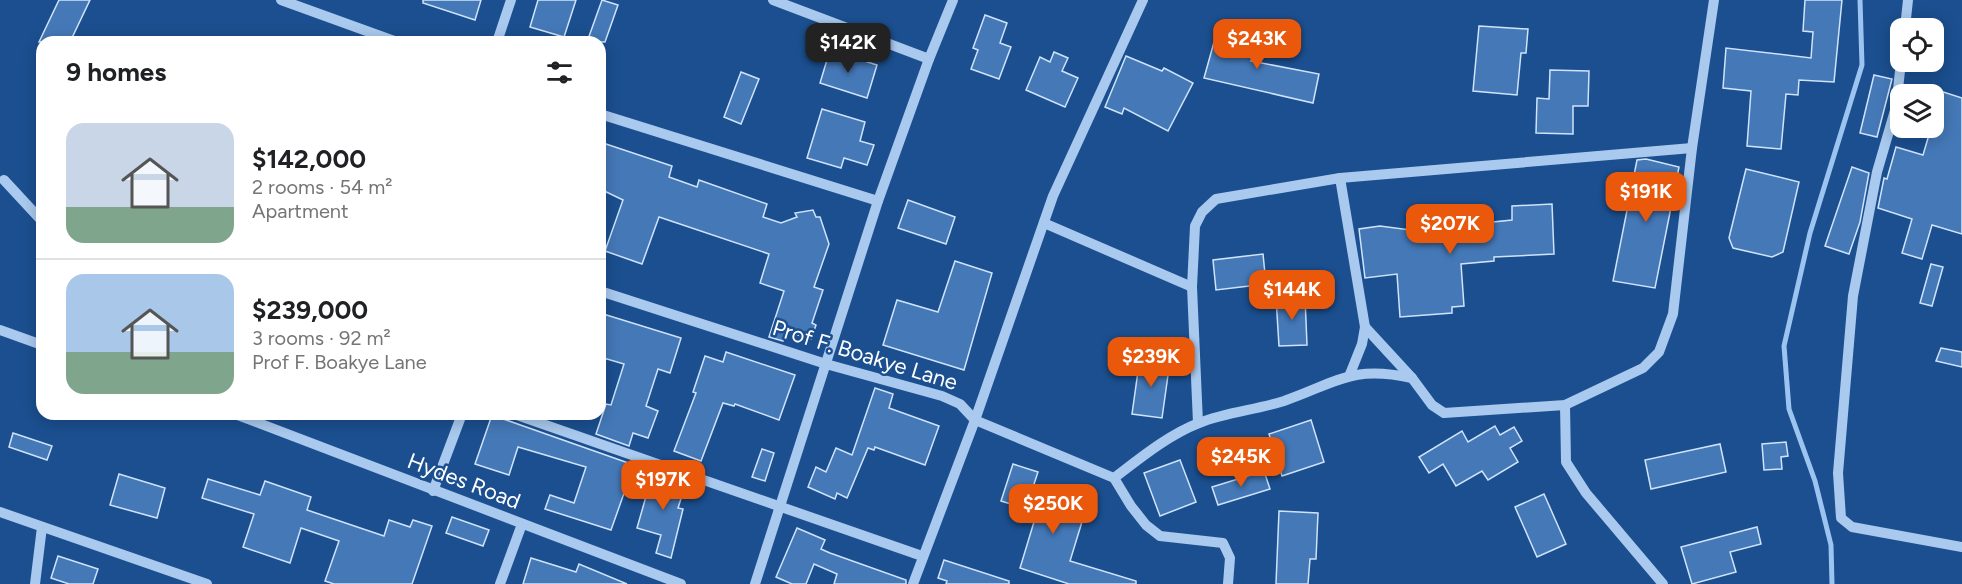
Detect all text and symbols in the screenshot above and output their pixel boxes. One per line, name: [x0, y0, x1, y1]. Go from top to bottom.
map controls: [1890, 18, 1944, 138]
button: locate: [1890, 18, 1944, 72]
pin: $243K: [1215, 19, 1299, 70]
pin: $142K: [806, 23, 890, 74]
text: $243K: [1227, 26, 1287, 50]
text: $142K: [819, 30, 877, 54]
text: 9 homes: [66, 56, 166, 88]
icon: filters: [543, 56, 576, 89]
button: layers: [1890, 84, 1944, 138]
text: $142,000: [252, 143, 366, 175]
icon: home: [114, 147, 186, 219]
pin: $191K: [1604, 172, 1688, 223]
text: 2 rooms · 54 m²: [252, 175, 392, 199]
text: $191K: [1620, 179, 1672, 203]
text: Apartment: [252, 199, 349, 223]
pin: $207K: [1408, 204, 1492, 255]
text: $207K: [1420, 211, 1480, 235]
pin: $144K: [1250, 270, 1334, 321]
text: $144K: [1263, 277, 1321, 301]
text: $239,000: [252, 294, 368, 326]
icon: home: [114, 298, 186, 370]
street label: Prof F. Boakye Lane: [769, 314, 961, 396]
text: 3 rooms · 92 m²: [252, 326, 391, 350]
pin: $239K: [1109, 337, 1193, 388]
text: $239K: [1122, 344, 1180, 368]
text: Prof F. Boakye Lane: [252, 350, 427, 374]
pin: $245K: [1199, 437, 1283, 488]
text: $245K: [1211, 444, 1271, 468]
street label: Hydes Road: [404, 447, 524, 515]
pin: $197K: [621, 460, 705, 511]
text: $197K: [635, 467, 691, 491]
pin: $250K: [1011, 484, 1095, 535]
text: $250K: [1023, 491, 1083, 515]

